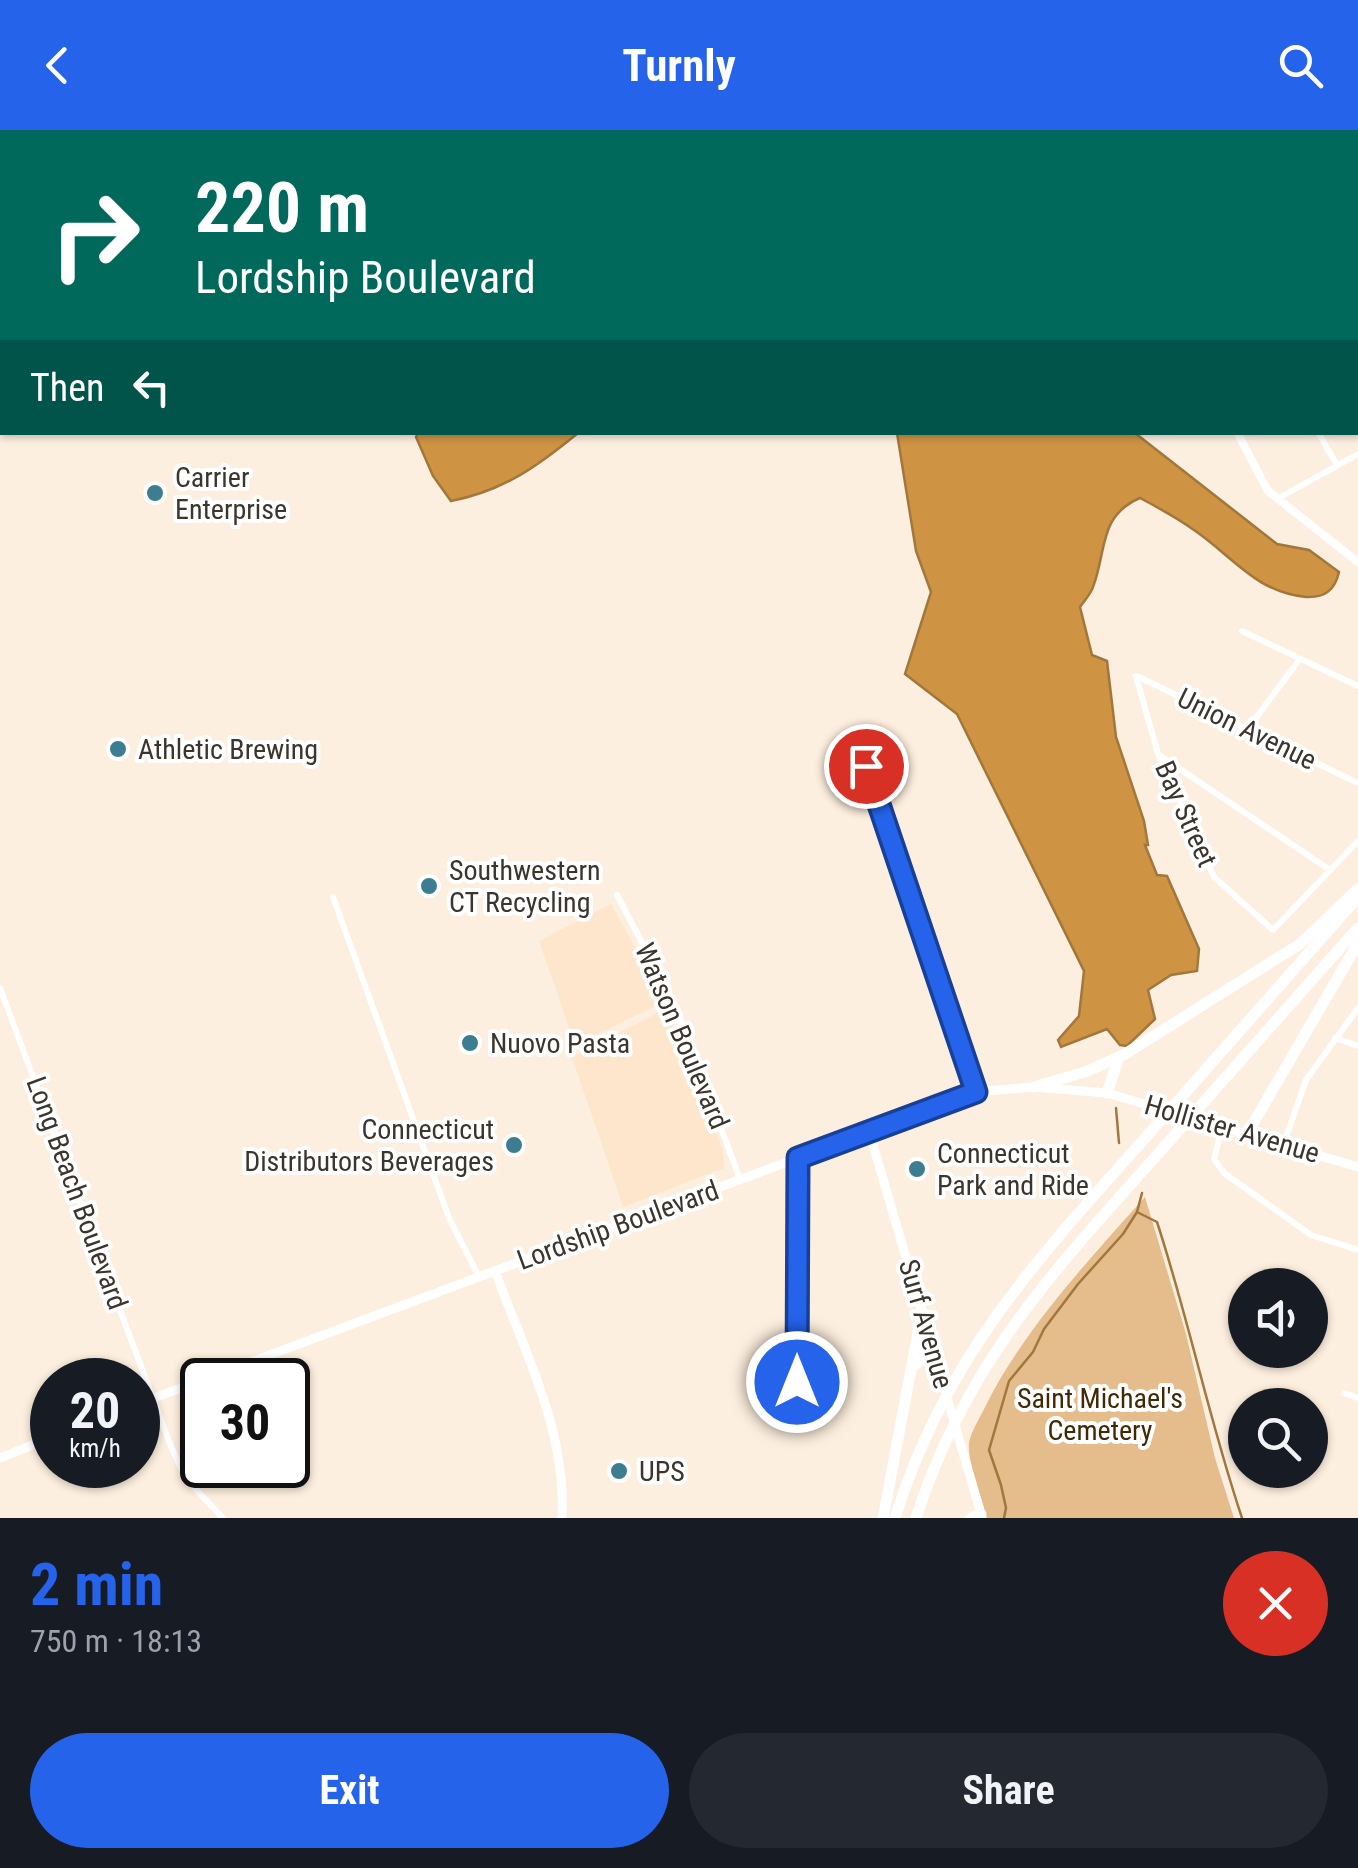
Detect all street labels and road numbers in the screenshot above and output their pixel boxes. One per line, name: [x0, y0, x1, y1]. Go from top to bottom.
street label: Union Avenue: [1172, 681, 1322, 777]
street label: Bay Street: [1148, 756, 1224, 872]
street label: Watson Boulevard: [628, 938, 736, 1134]
street label: Long Beach Boulevard: [20, 1072, 134, 1314]
street label: Hollister Avenue: [1141, 1088, 1323, 1170]
street label: Lordship Boulevard: [513, 1173, 723, 1277]
street label: Surf Avenue: [892, 1256, 960, 1392]

